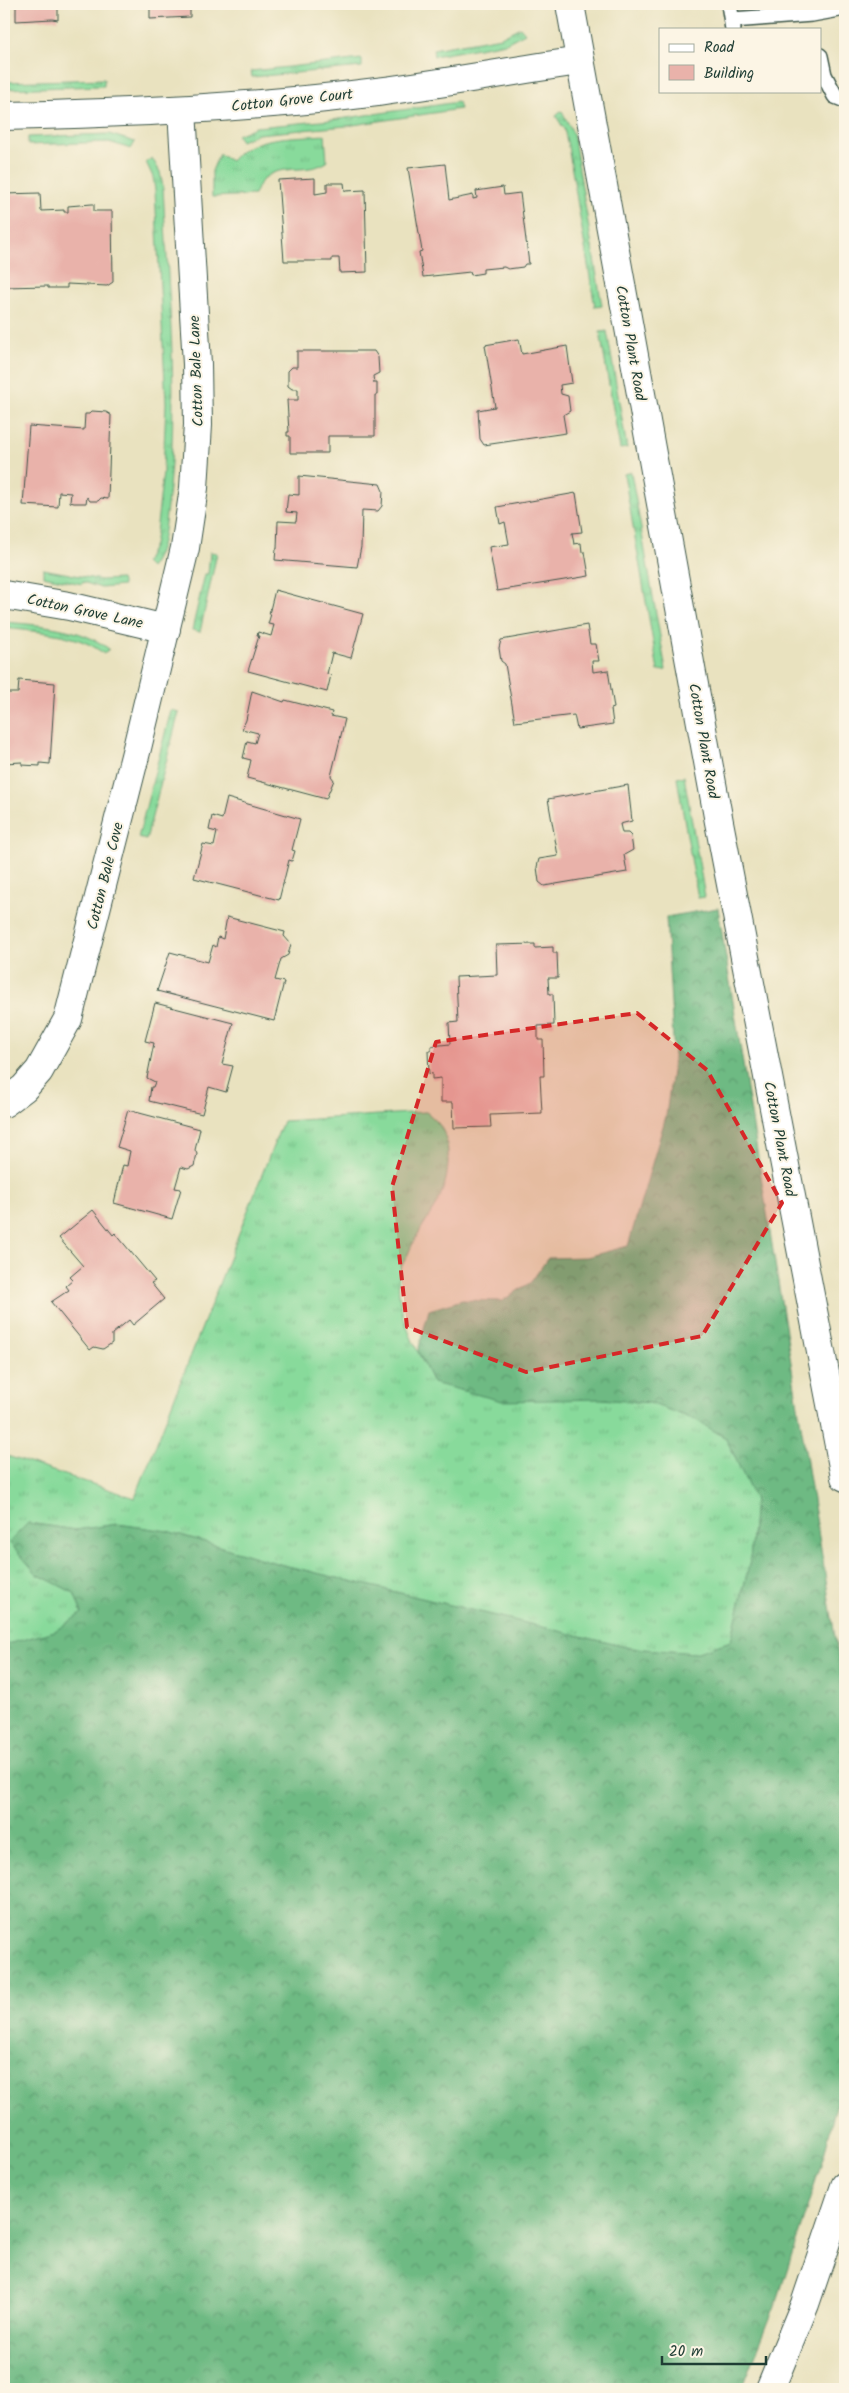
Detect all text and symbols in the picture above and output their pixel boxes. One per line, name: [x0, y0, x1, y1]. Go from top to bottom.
legend: [659, 28, 822, 92]
text: Road: [704, 36, 735, 60]
text: Building: [704, 62, 754, 86]
street label: Cotton Grove Court: [230, 83, 354, 119]
street label: Cotton Plant Road: [608, 284, 652, 403]
street label: Cotton Bale Lane: [183, 315, 211, 427]
street label: Cotton Grove Lane: [24, 588, 145, 636]
street label: Cotton Plant Road: [681, 682, 725, 801]
street label: Cotton Bale Cove: [81, 820, 131, 933]
street label: Cotton Plant Road: [756, 1079, 802, 1199]
scale bar: [662, 2333, 765, 2365]
text: 20 m: [669, 2340, 703, 2364]

